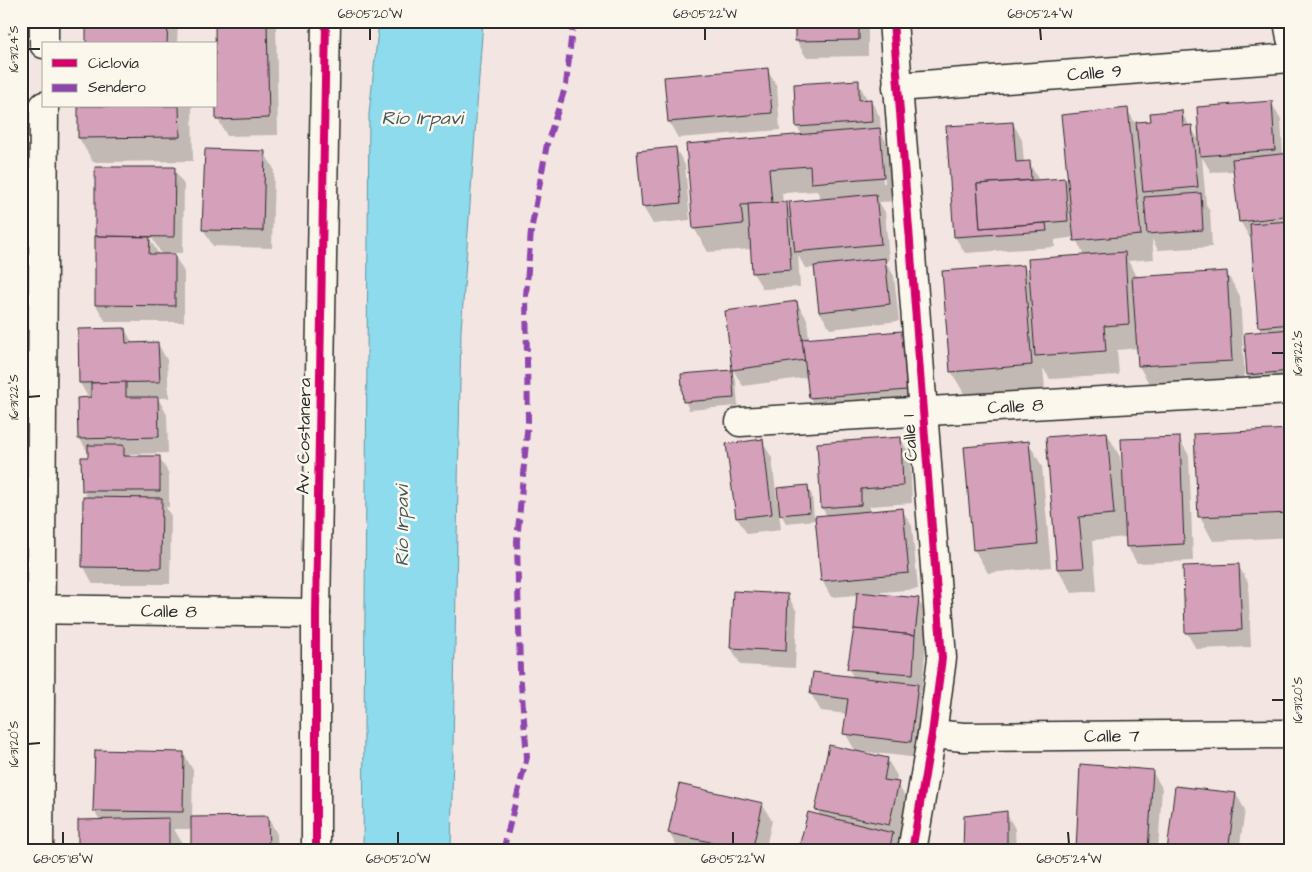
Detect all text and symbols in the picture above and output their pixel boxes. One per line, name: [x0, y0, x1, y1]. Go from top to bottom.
text: 68°05'20"W: [338, 6, 403, 23]
text: 68°05'22"W: [673, 6, 738, 23]
text: 68°05'24"W: [1007, 6, 1073, 23]
text: 16°31'24"S: [6, 25, 23, 72]
legend: [42, 42, 218, 108]
text: Ciclovía: [88, 53, 139, 74]
street label: Calle 9: [1066, 58, 1123, 87]
text: Sendero: [88, 77, 146, 98]
water label: Río Irpavi: [381, 105, 465, 132]
text: 16°31'22"S: [1290, 330, 1307, 376]
text: 16°31'22"S: [6, 374, 23, 420]
street label: Av. Costanera: [290, 377, 318, 495]
street label: Calle 8: [987, 392, 1045, 420]
street label: Calle 1: [896, 414, 924, 462]
water label: Río Irpavi: [389, 483, 416, 567]
street label: Calle 8: [141, 598, 198, 624]
text: 16°31'20"S: [1290, 677, 1307, 723]
text: 16°31'20"S: [6, 721, 23, 767]
street label: Calle 7: [1084, 723, 1140, 748]
text: 68°05'18"W: [33, 851, 93, 868]
text: 68°05'20"W: [366, 851, 431, 868]
text: 68°05'22"W: [701, 851, 766, 868]
text: 68°05'24"W: [1036, 851, 1102, 868]

